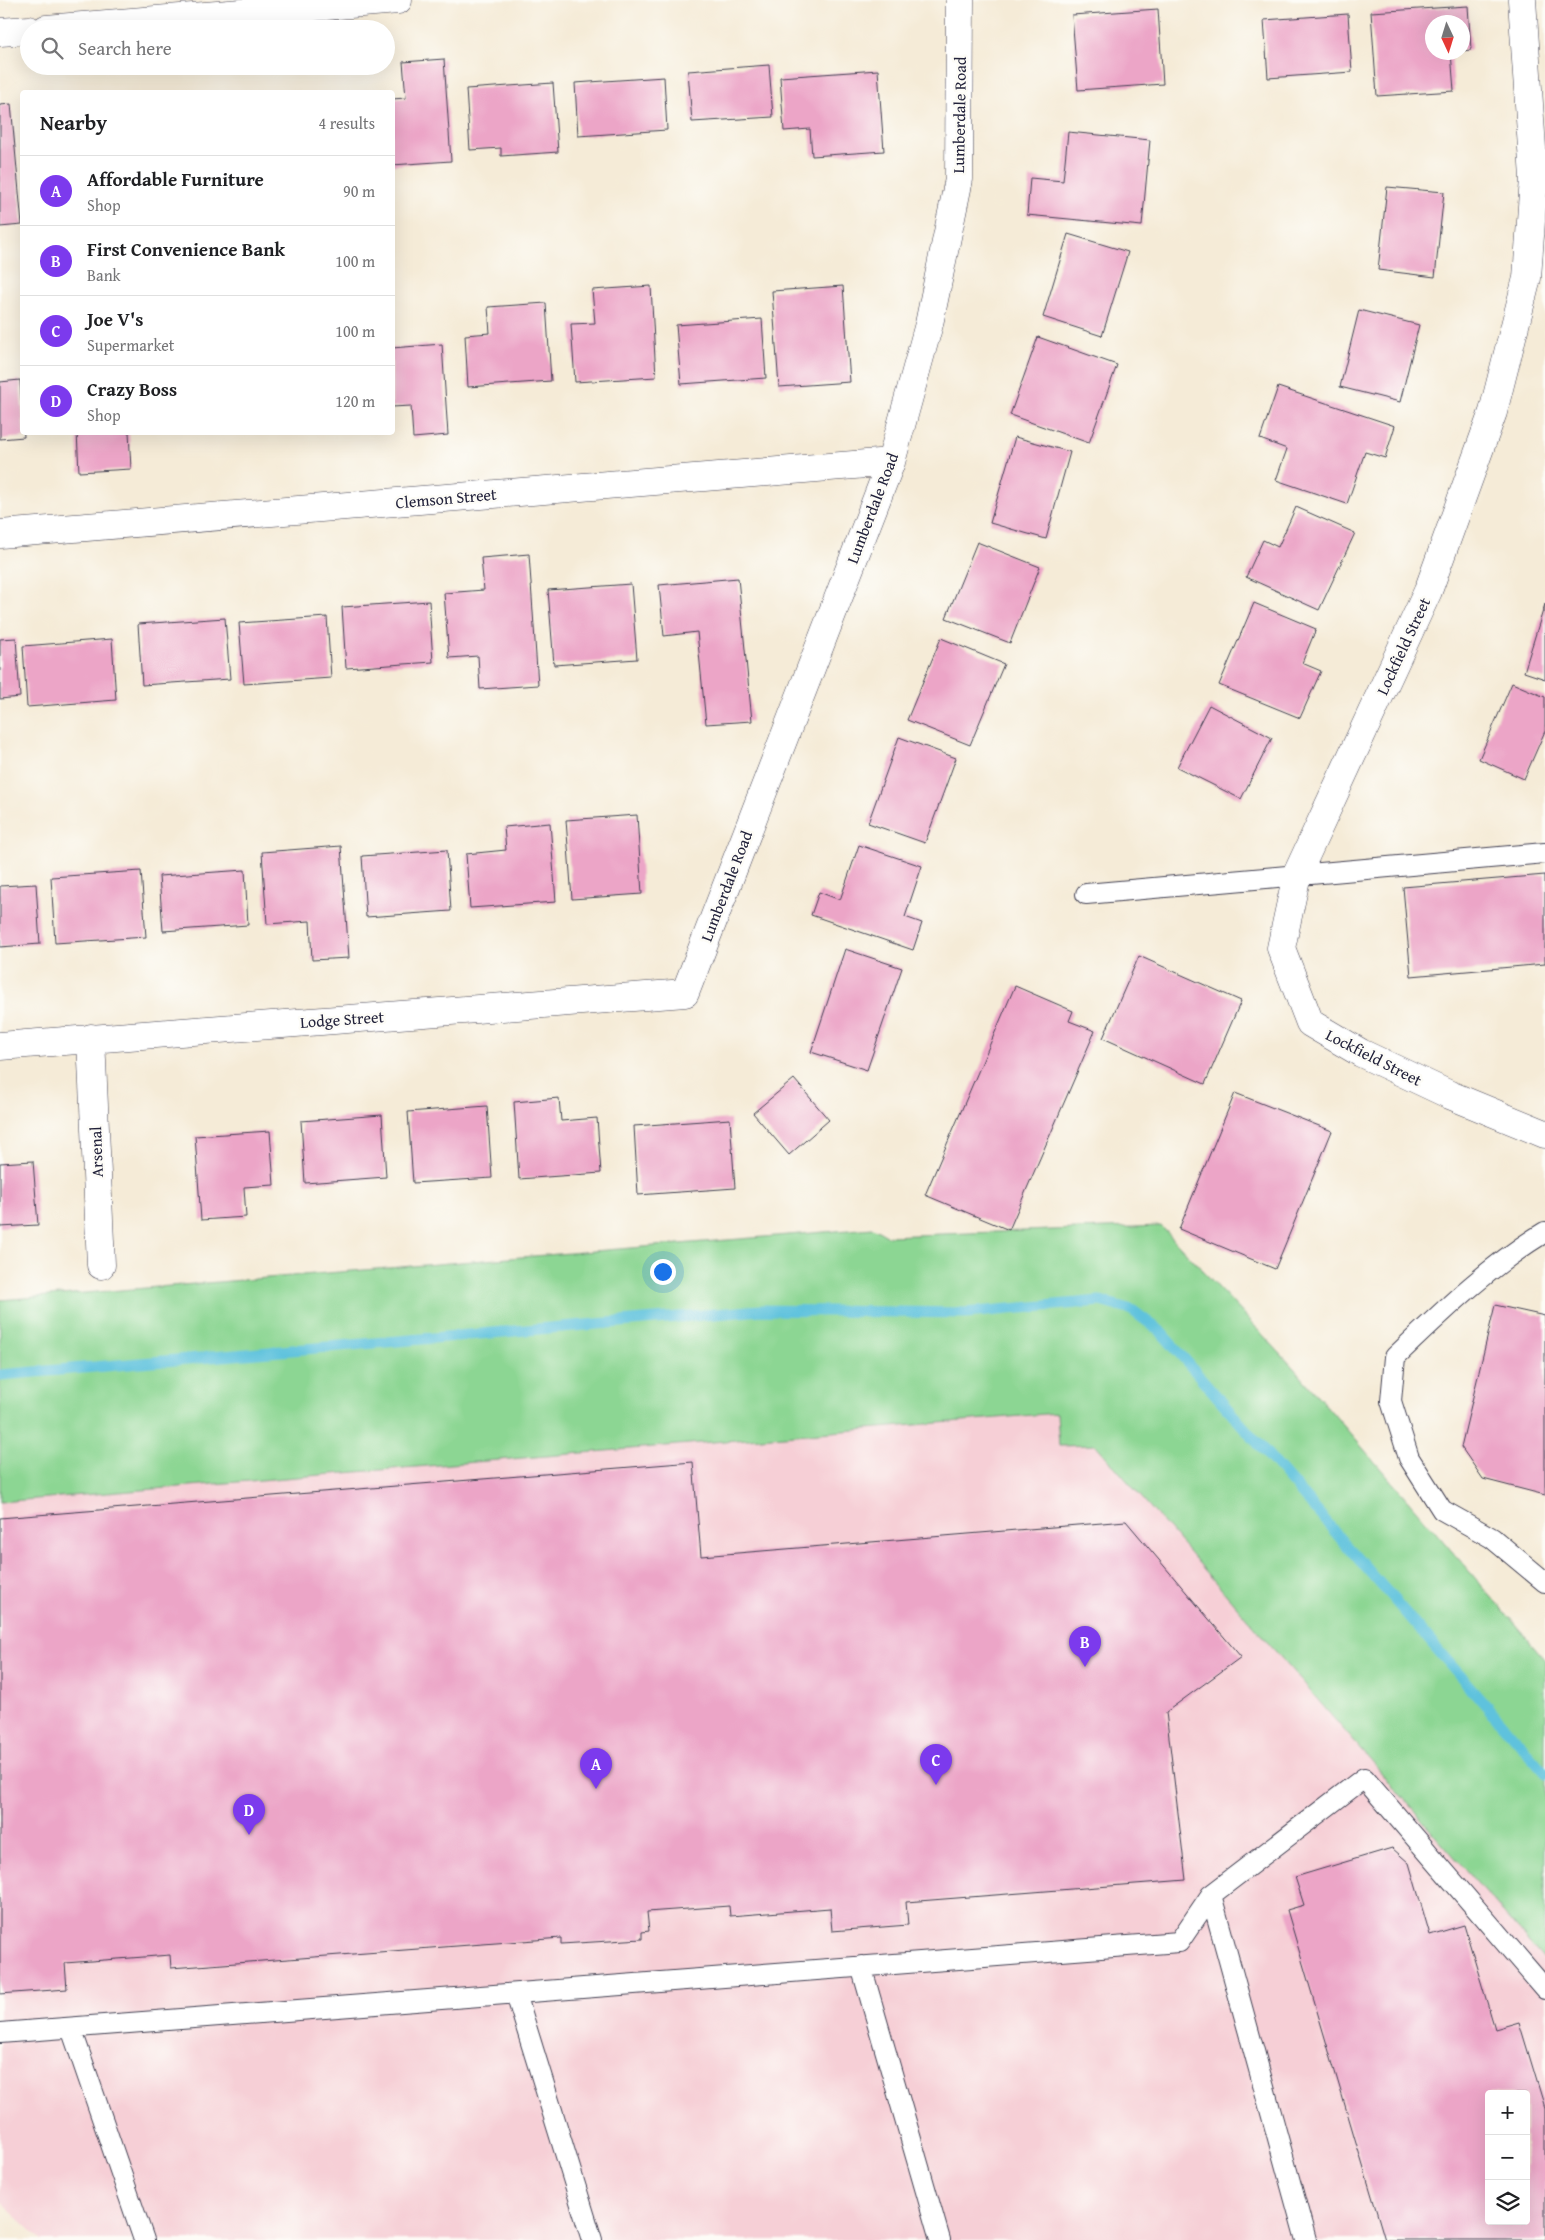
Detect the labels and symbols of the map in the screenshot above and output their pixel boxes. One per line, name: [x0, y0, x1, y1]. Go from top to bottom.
north arrow: [1425, 15, 1470, 60]
street label: Lumberdale Road: [946, 56, 972, 174]
street label: Lumberdale Road: [840, 449, 904, 567]
street label: Clemson Street: [395, 482, 498, 514]
street label: Lockfield Street: [1370, 593, 1436, 699]
street label: Lumberdale Road: [694, 827, 758, 945]
street label: Lodge Street: [299, 1004, 385, 1034]
street label: Lockfield Street: [1322, 1022, 1427, 1092]
street label: Arsenal: [83, 1125, 109, 1178]
your location: [650, 1259, 676, 1285]
pin: B: [1069, 1626, 1101, 1667]
pin: C: [920, 1744, 952, 1785]
pin: A: [580, 1748, 612, 1789]
pin: D: [233, 1794, 265, 1835]

